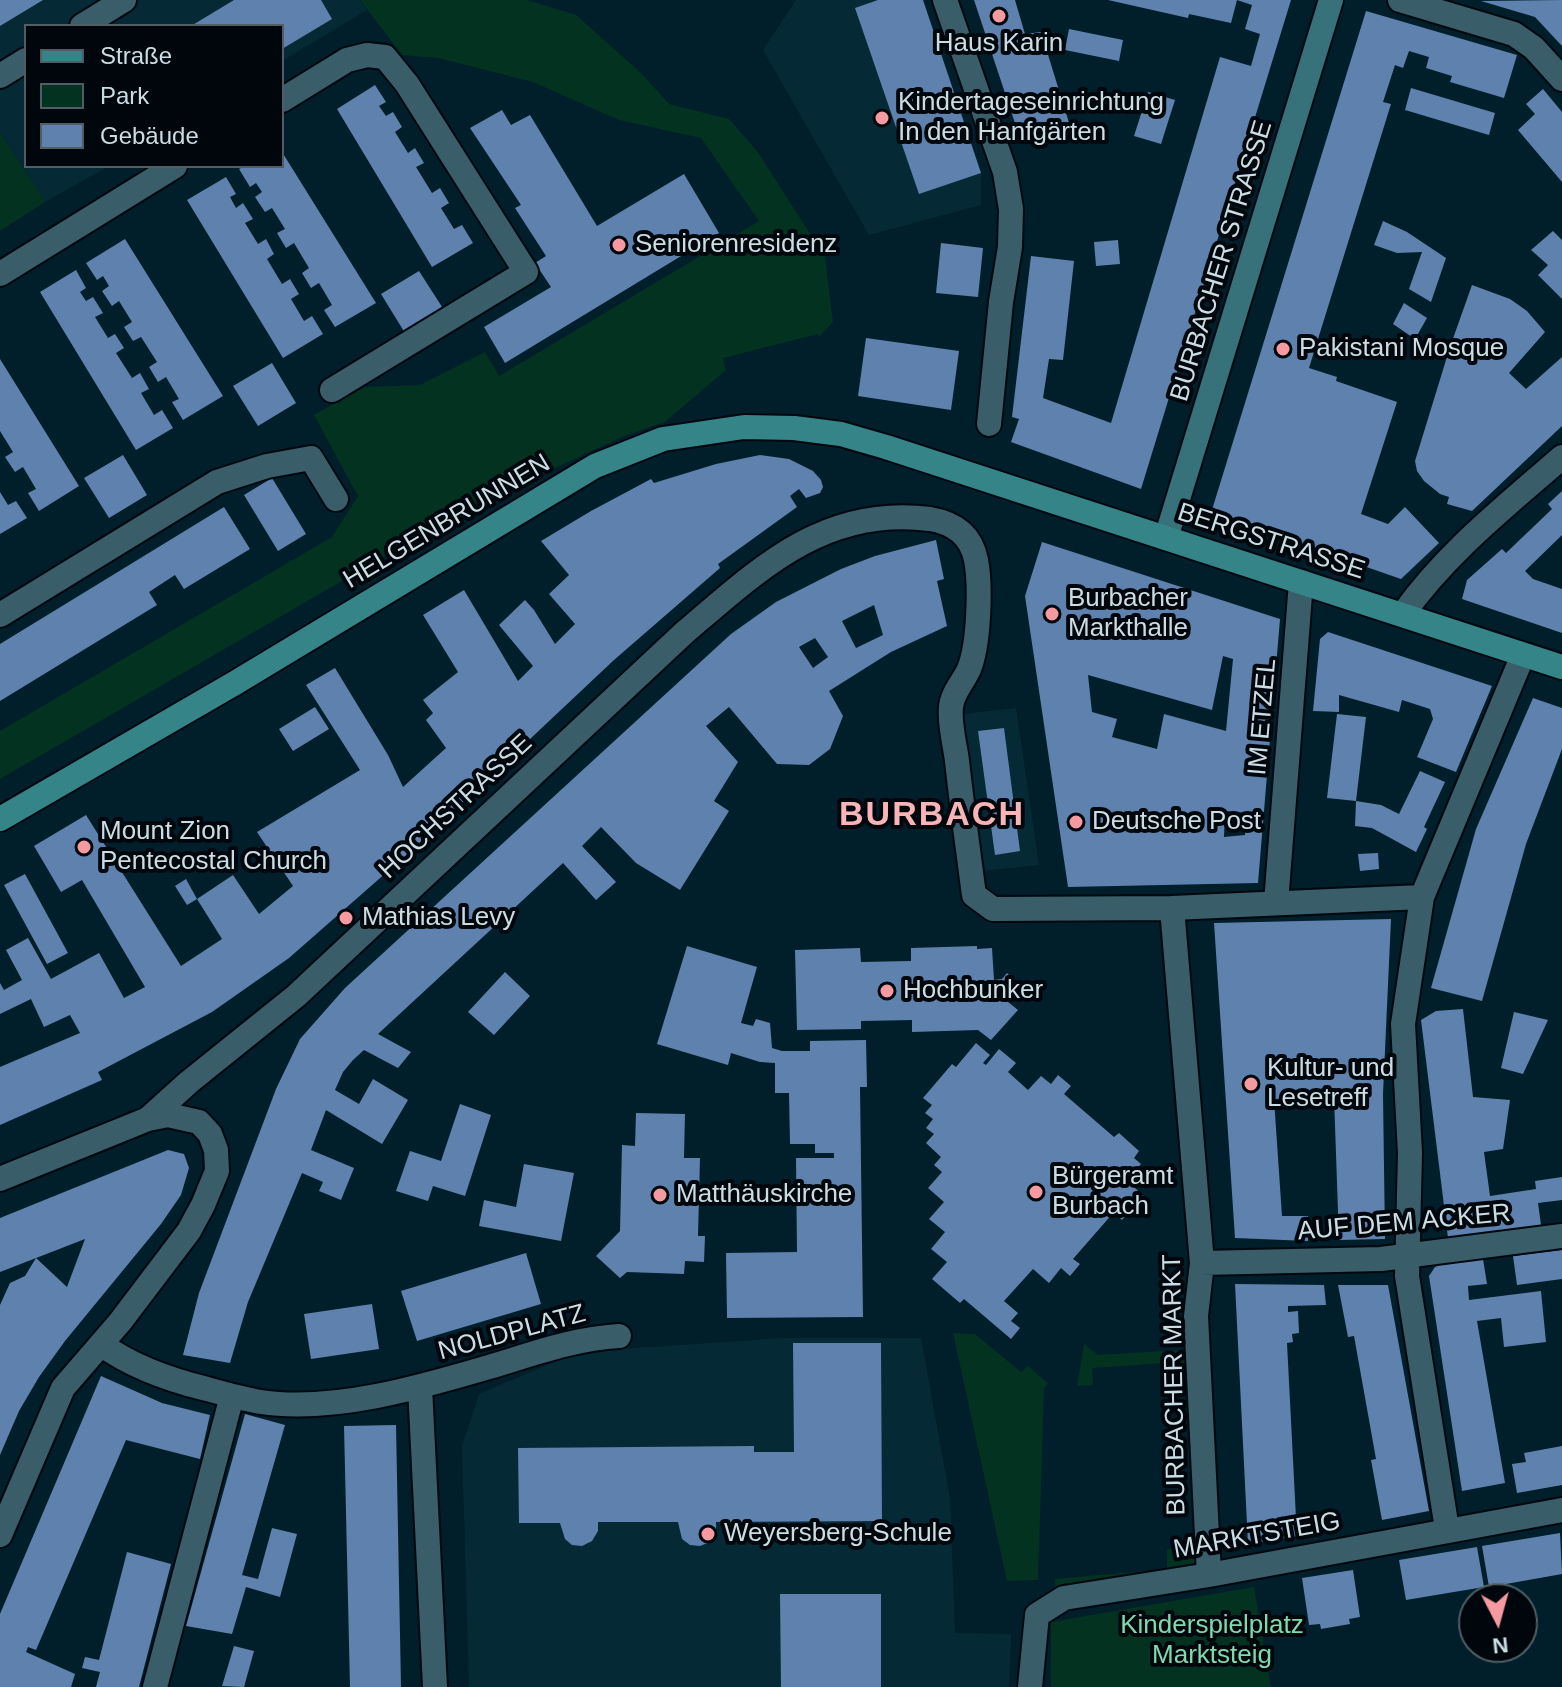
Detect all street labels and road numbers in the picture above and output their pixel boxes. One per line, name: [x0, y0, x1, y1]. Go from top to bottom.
street label: BURBACHER STRASSE: [1164, 117, 1280, 405]
street label: HELGENBRUNNEN: [338, 448, 556, 596]
street label: BERGSTRASSE: [1173, 497, 1369, 587]
street label: IM ETZEL: [1242, 657, 1284, 777]
street label: HOCHSTRASSE: [373, 728, 539, 886]
street label: AUF DEM ACKER: [1296, 1198, 1512, 1248]
street label: BURBACHER MARKT: [1157, 1254, 1193, 1516]
street label: NOLDPLATZ: [435, 1298, 589, 1368]
street label: MARKTSTEIG: [1171, 1506, 1343, 1566]

